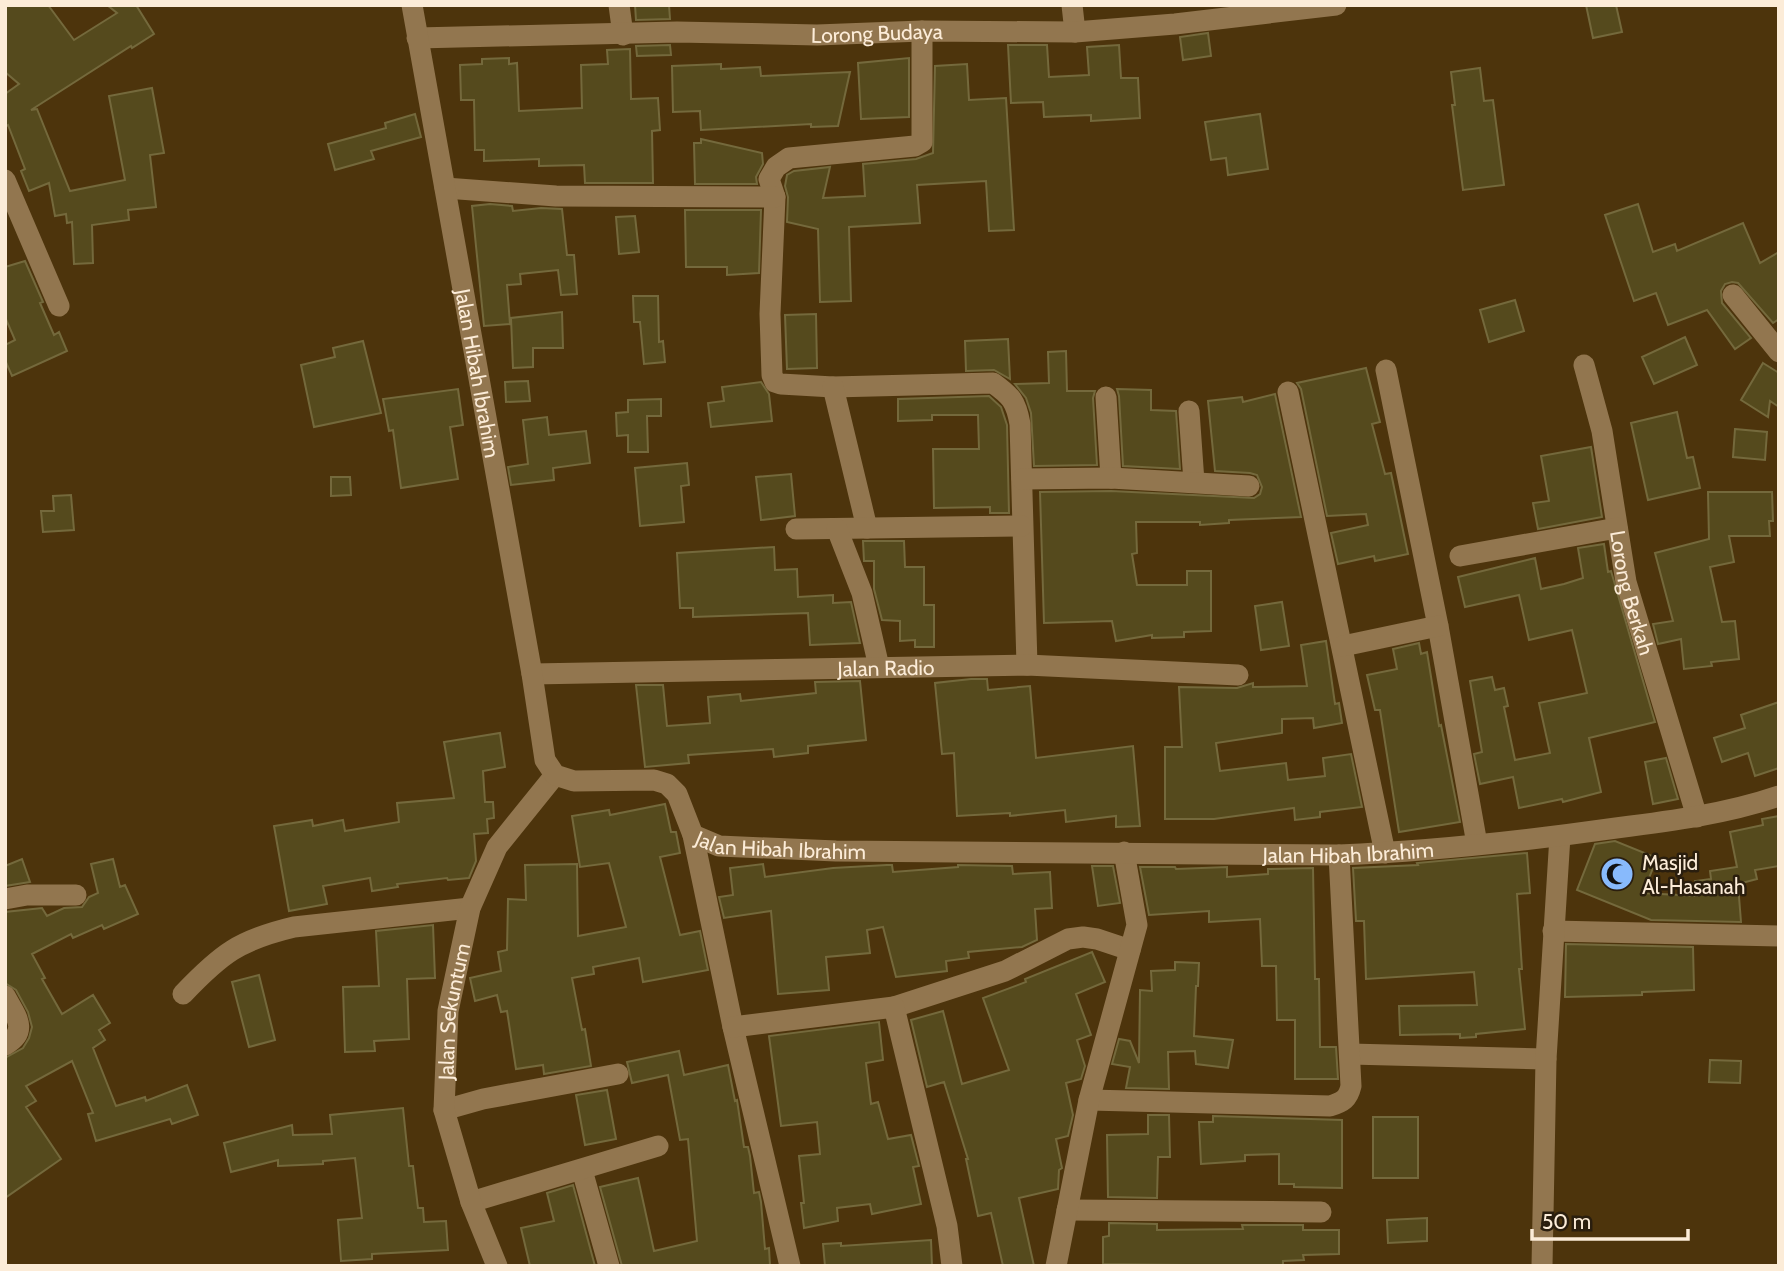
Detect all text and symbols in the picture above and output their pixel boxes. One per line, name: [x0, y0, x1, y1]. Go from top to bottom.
street label: Lorong Budaya: [811, 18, 943, 48]
street label: Jalan Hibah Ibrahim: [450, 286, 505, 460]
street label: Lorong Berkah: [1605, 529, 1660, 658]
street label: Jalan Radio: [836, 654, 935, 681]
street label: Jalan Hibah Ibrahim: [691, 825, 866, 864]
street label: Jalan Hibah Ibrahim: [1261, 836, 1435, 868]
place label: Masjid Al-Hasanah: [1642, 850, 1745, 899]
mosque icon: Masjid Al-Hasanah: [1598, 855, 1636, 893]
street label: Jalan Sekuntum: [433, 941, 475, 1082]
scale bar: [1532, 1198, 1688, 1242]
text: 50 m: [1542, 1209, 1591, 1234]

